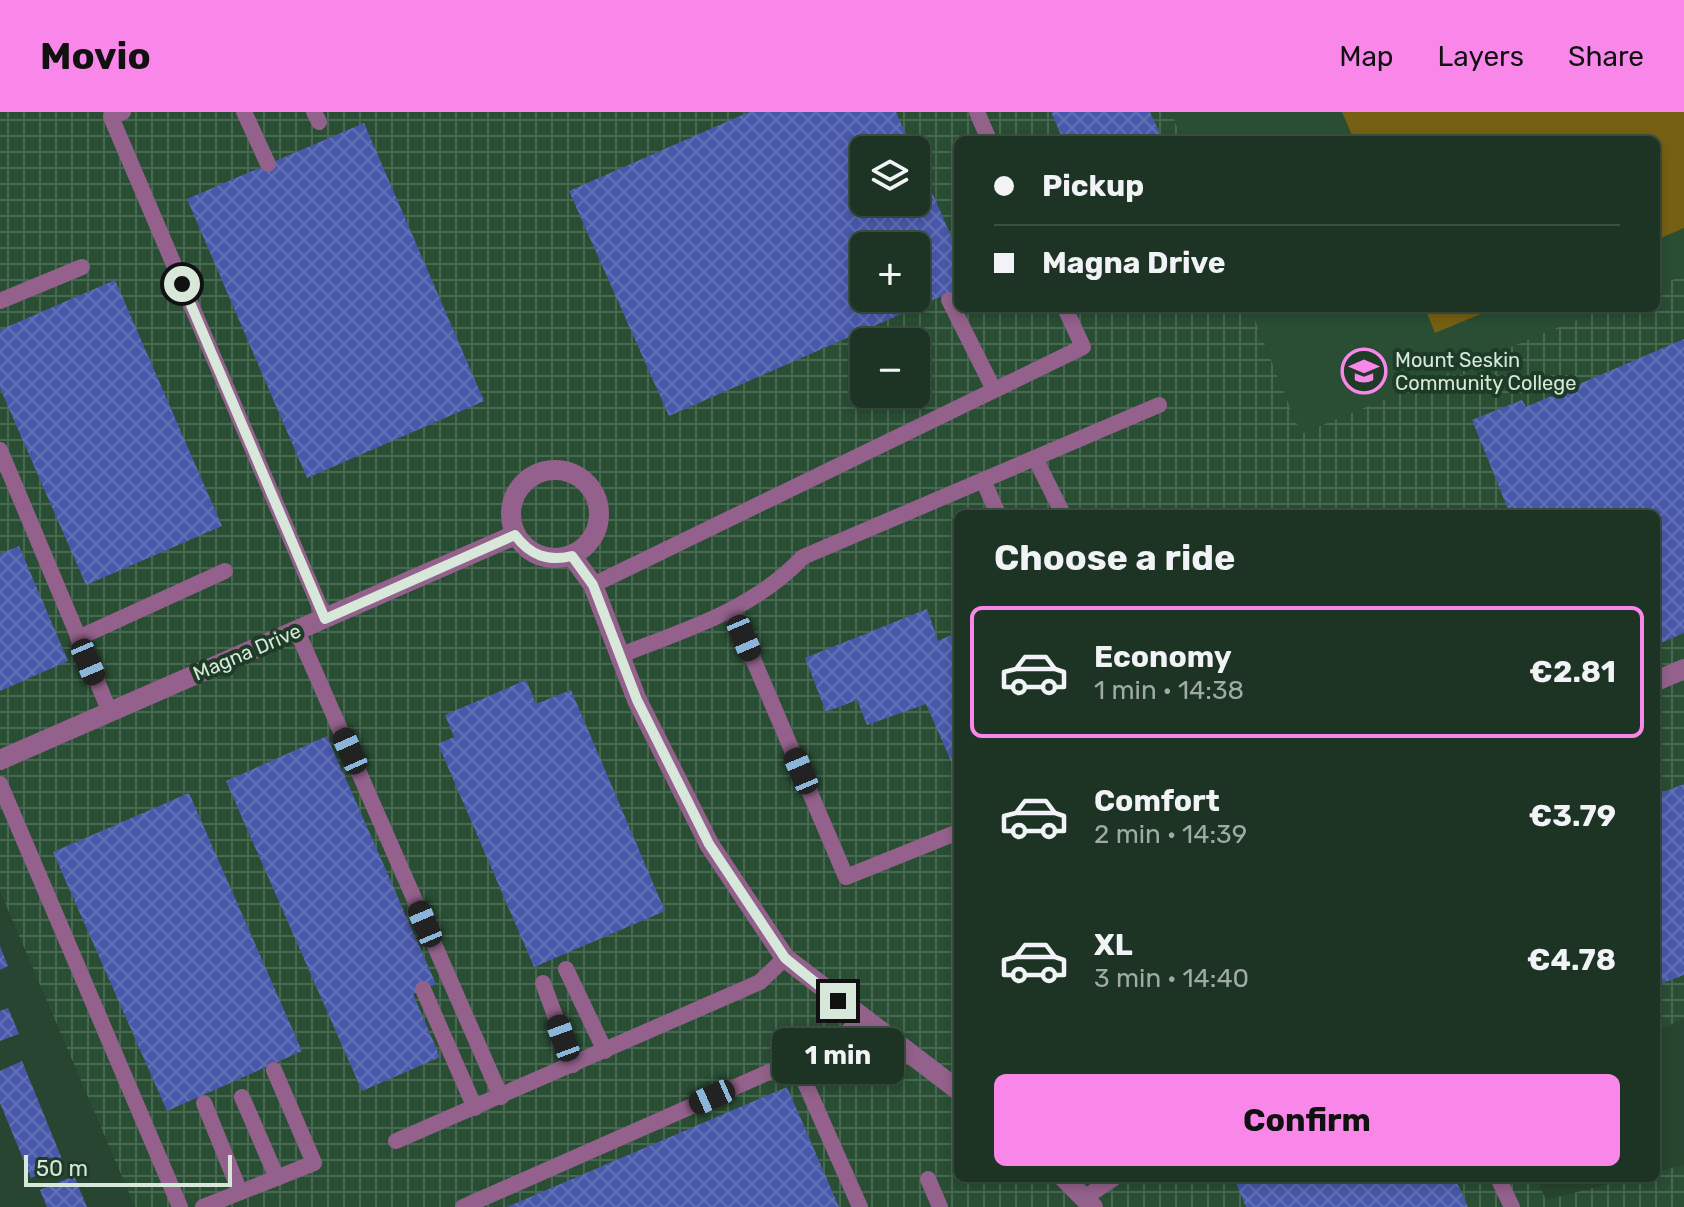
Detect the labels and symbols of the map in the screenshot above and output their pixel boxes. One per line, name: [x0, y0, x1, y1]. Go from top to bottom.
route start: [164, 266, 200, 302]
school or university icon: Mount Seskin Community College: [1340, 347, 1388, 395]
place label: Mount Seskin Community College: [1395, 348, 1576, 395]
car: [724, 611, 764, 665]
street label: Magna Drive: [189, 618, 305, 686]
car: [68, 635, 108, 689]
car: [329, 724, 371, 778]
car: [781, 744, 821, 798]
car: [405, 897, 445, 951]
route end: [820, 983, 856, 1019]
car: [544, 1011, 582, 1065]
callout: 1 min: [772, 1029, 904, 1085]
car: [685, 1076, 739, 1118]
scale bar: [24, 1151, 232, 1187]

